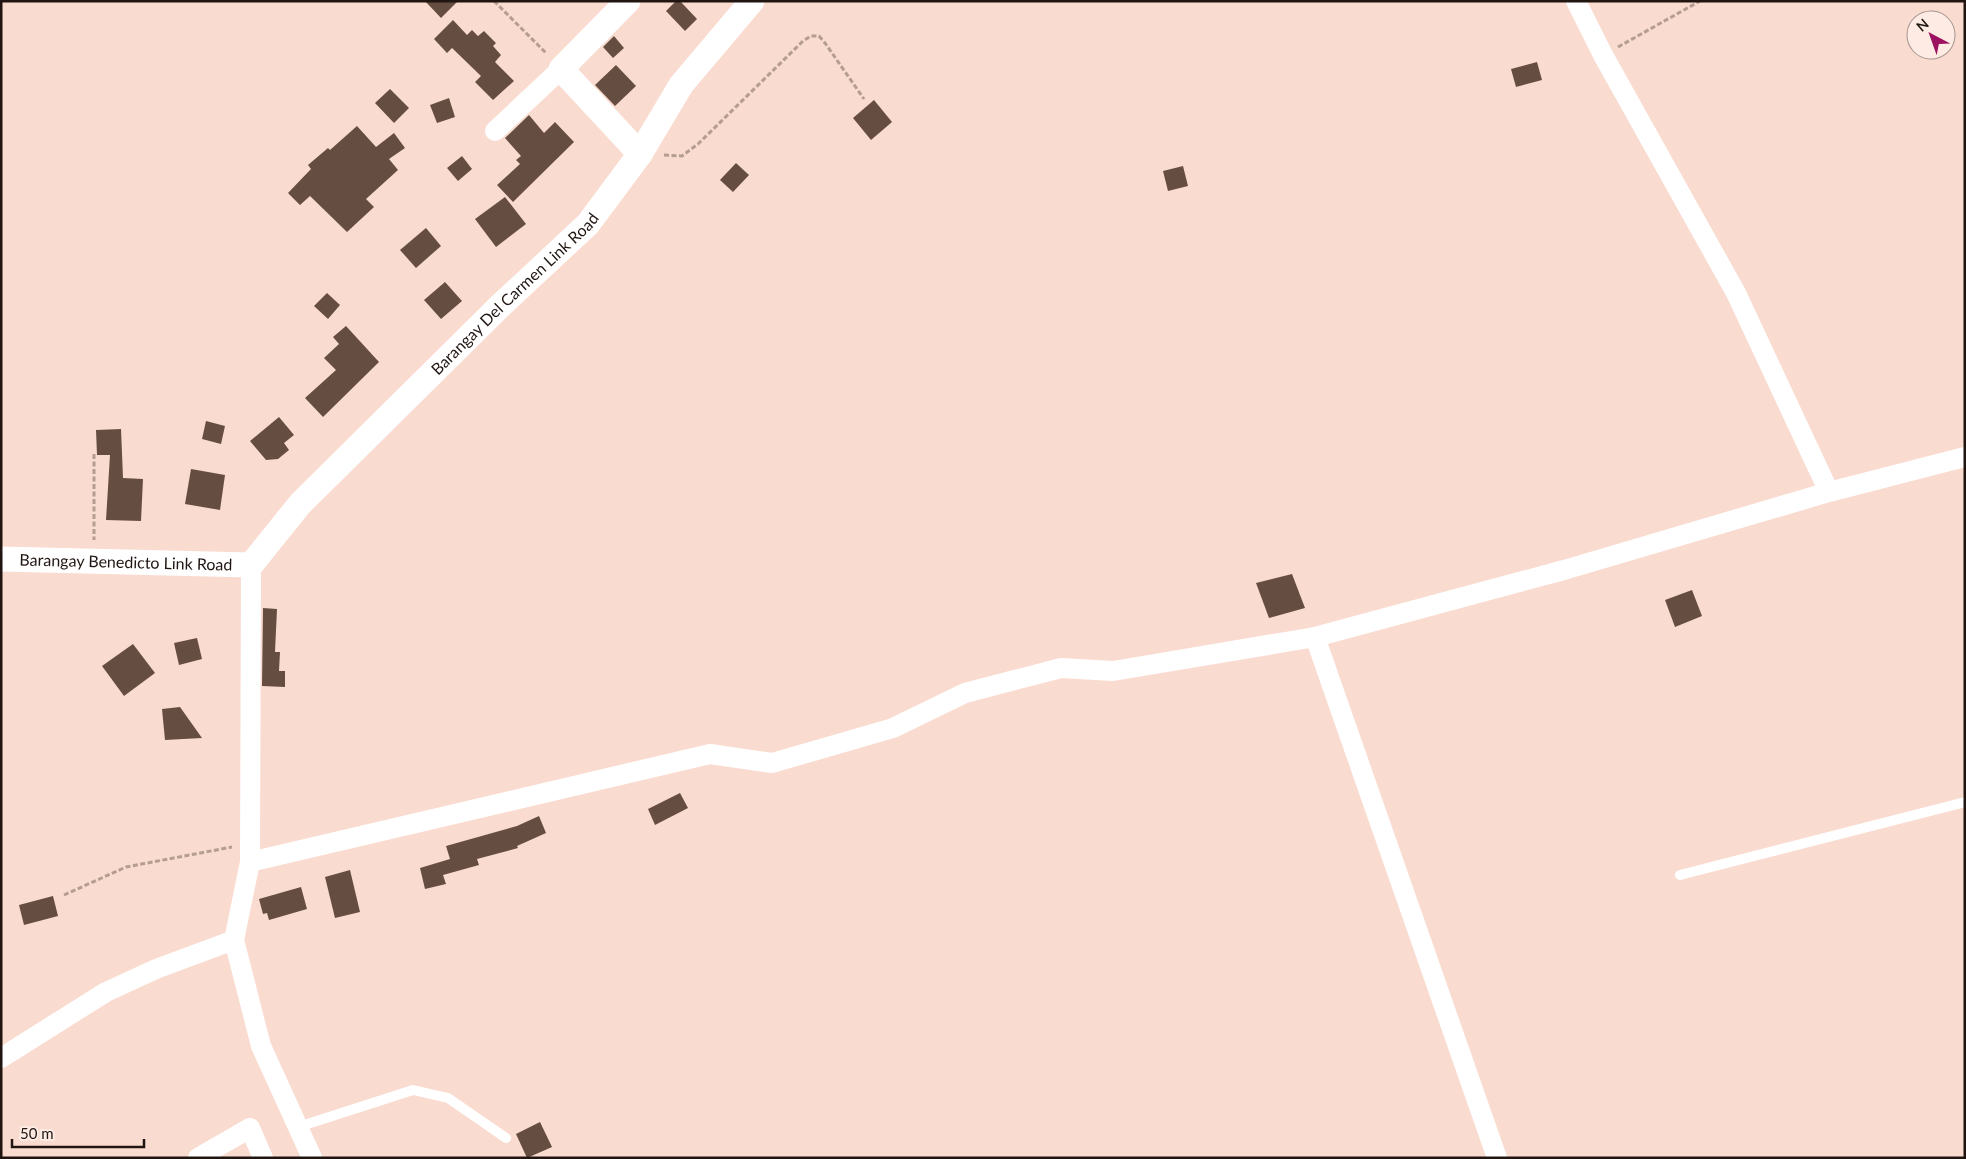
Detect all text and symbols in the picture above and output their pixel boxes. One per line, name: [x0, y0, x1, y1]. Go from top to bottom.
north arrow: [1906, 10, 1956, 60]
text: N: [1912, 15, 1932, 35]
street label: Barangay Del Carmen Link Road: [427, 209, 602, 378]
street label: Barangay Benedicto Link Road: [19, 549, 233, 574]
scale bar: [12, 1116, 145, 1148]
text: 50 m: [20, 1124, 54, 1142]

